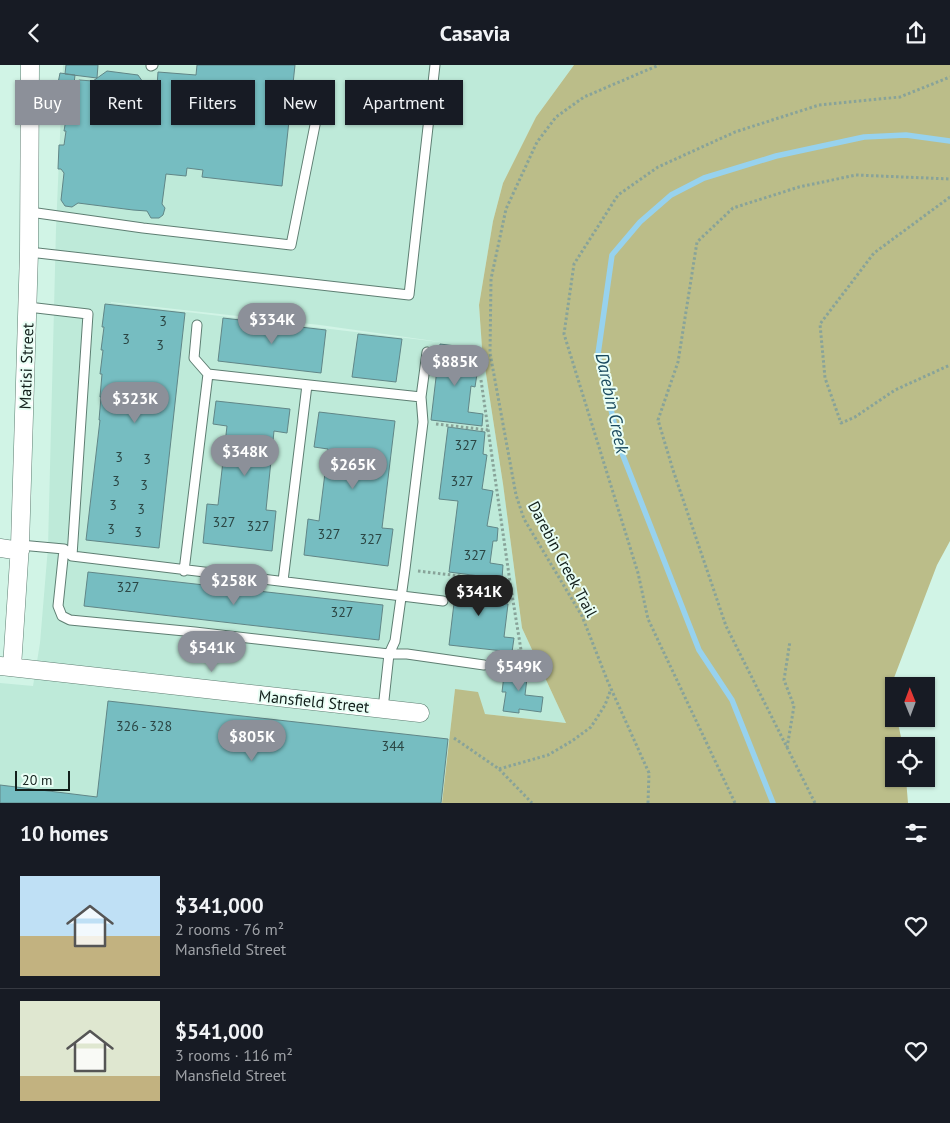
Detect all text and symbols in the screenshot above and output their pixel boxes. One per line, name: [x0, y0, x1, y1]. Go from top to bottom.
icon: back: [20, 19, 48, 47]
text: Casavia: [440, 19, 510, 47]
icon: share: [902, 19, 930, 47]
chip: Buy: [15, 80, 80, 125]
chip: Rent: [90, 80, 161, 125]
chip: Filters: [171, 80, 255, 125]
chip: New: [265, 80, 335, 125]
chip: Apartment: [345, 80, 463, 125]
pin: $334K: [237, 303, 307, 345]
text: $334K: [249, 309, 295, 329]
house number: 3: [159, 312, 167, 330]
street label: Matisi Street: [14, 322, 38, 410]
house number: 3: [122, 330, 130, 348]
house number: 3: [156, 336, 164, 354]
pin: $885K: [420, 345, 490, 387]
water label: Darebin Creek: [591, 350, 635, 456]
text: $885K: [432, 351, 478, 371]
pin: $323K: [100, 381, 170, 424]
text: $323K: [112, 388, 158, 408]
pin: $348K: [210, 435, 280, 477]
house number: 327: [455, 436, 477, 454]
text: $348K: [222, 441, 268, 461]
pin: $265K: [318, 447, 388, 490]
house number: 3: [115, 448, 123, 466]
house number: 3: [143, 450, 151, 468]
text: $265K: [330, 454, 376, 474]
house number: 3: [112, 472, 120, 490]
house number: 327: [451, 472, 473, 490]
house number: 3: [140, 476, 148, 494]
house number: 3: [109, 496, 117, 514]
street label: Darebin Creek Trail: [524, 497, 602, 621]
house number: 3: [137, 500, 145, 518]
house number: 327: [213, 513, 235, 531]
house number: 327: [247, 517, 269, 535]
house number: 3: [107, 520, 115, 538]
house number: 3: [134, 523, 142, 541]
house number: 327: [318, 525, 340, 543]
house number: 327: [360, 530, 382, 548]
house number: 327: [464, 546, 486, 564]
pin: $258K: [199, 563, 269, 606]
text: $258K: [211, 570, 257, 590]
pin: $341K: [444, 575, 514, 617]
house number: 327: [117, 578, 139, 596]
text: $341K: [456, 581, 502, 601]
house number: 327: [331, 603, 353, 621]
pin: $541K: [177, 631, 247, 673]
text: $541K: [189, 637, 235, 657]
pin: $549K: [484, 649, 554, 692]
text: $549K: [496, 656, 542, 676]
north arrow: [885, 677, 935, 727]
map controls: [885, 677, 935, 787]
street label: Mansfield Street: [258, 685, 371, 717]
house number: 326 - 328: [116, 717, 172, 735]
pin: $805K: [217, 719, 287, 762]
text: $805K: [229, 726, 275, 746]
house number: 344: [382, 737, 405, 755]
button: locate: [885, 737, 935, 787]
scale bar: [15, 768, 70, 791]
text: 20 m: [22, 771, 52, 789]
icon: filters: [902, 819, 930, 847]
text: 10 homes: [20, 820, 108, 847]
text: $341,000: [175, 892, 264, 919]
icon: home: [60, 896, 120, 956]
icon: heart: [902, 912, 930, 940]
text: 2 rooms · 76 m²: [175, 919, 284, 939]
text: Mansfield Street: [175, 939, 286, 959]
text: $541,000: [175, 1018, 264, 1045]
icon: home: [60, 1021, 120, 1081]
icon: heart: [902, 1037, 930, 1065]
text: 3 rooms · 116 m²: [175, 1045, 293, 1065]
text: Mansfield Street: [175, 1065, 286, 1085]

